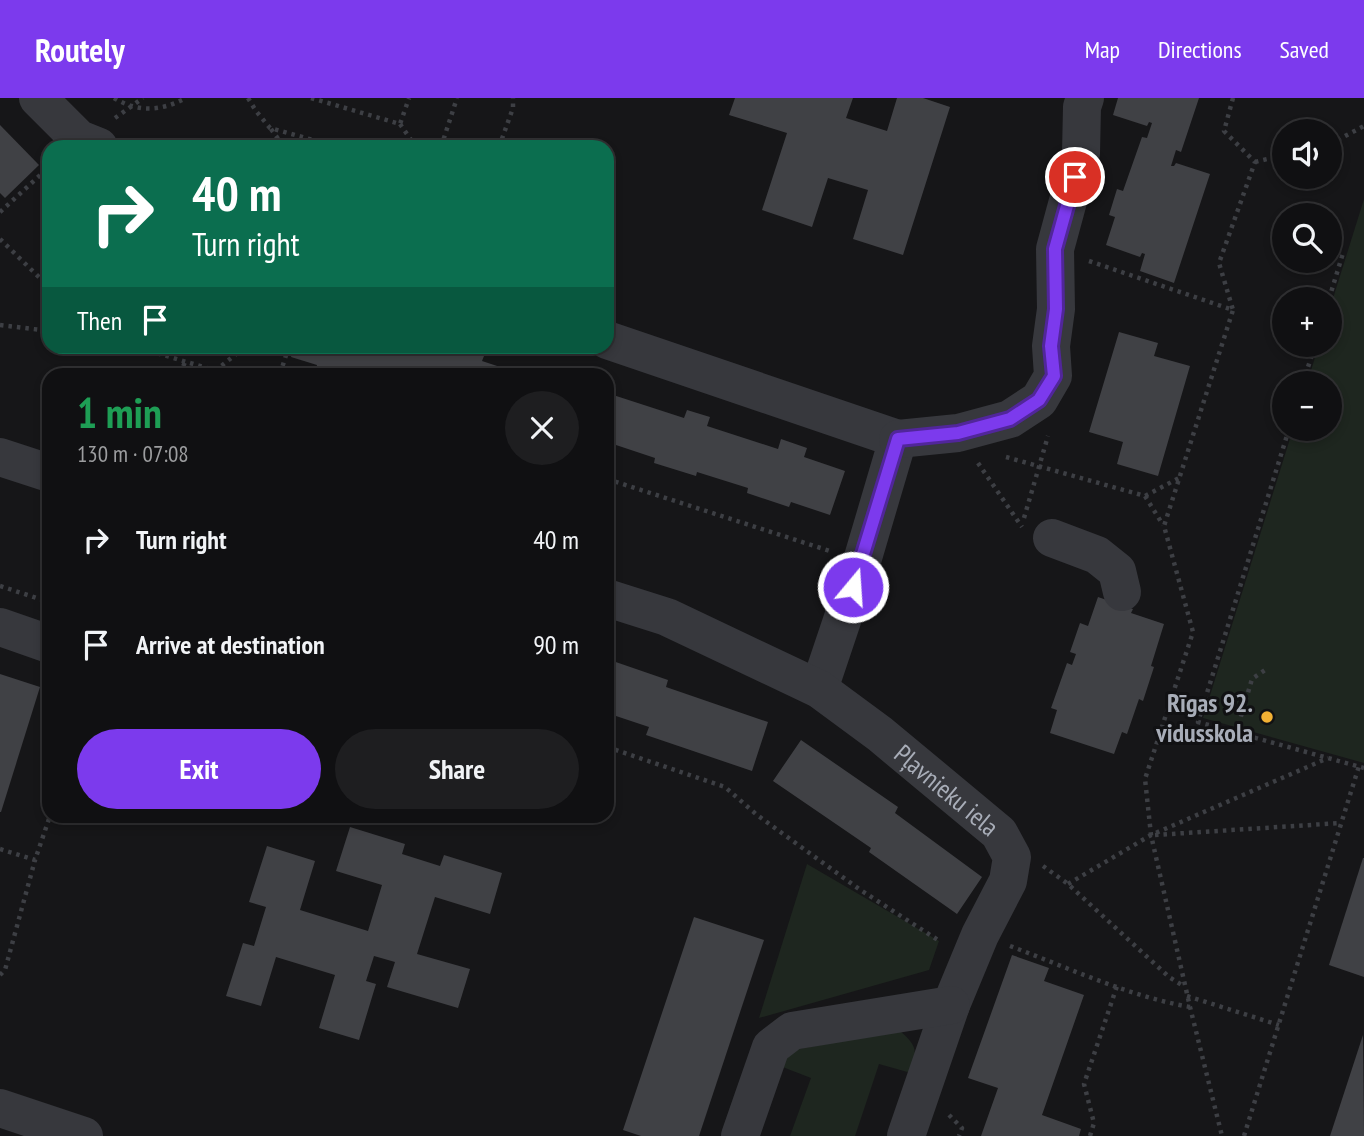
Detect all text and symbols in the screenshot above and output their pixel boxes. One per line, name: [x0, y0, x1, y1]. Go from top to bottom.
text: Routely: [35, 28, 125, 71]
text: Map: [1085, 34, 1120, 65]
text: Directions: [1158, 34, 1242, 65]
text: Saved: [1280, 34, 1329, 65]
map controls: [1272, 119, 1342, 441]
button: sound: [1272, 119, 1342, 189]
pin: [1045, 147, 1105, 207]
icon: arrive: [1056, 158, 1094, 196]
text: 40 m: [192, 161, 281, 225]
icon: right: [77, 168, 168, 259]
button: search: [1272, 203, 1342, 273]
text: Turn right: [192, 223, 300, 265]
button: +: [1272, 287, 1342, 357]
icon: arrive: [136, 301, 174, 339]
text: Then: [77, 304, 122, 337]
button: −: [1272, 371, 1342, 441]
text: 1 min: [77, 385, 162, 440]
button: close: [505, 391, 579, 465]
text: 130 m · 07:08: [77, 439, 189, 468]
icon: right: [77, 521, 115, 559]
text: Turn right: [136, 523, 227, 556]
text: 40 m: [533, 523, 579, 556]
position arrow: [816, 550, 890, 624]
icon: arrive: [77, 626, 115, 664]
text: Arrive at destination: [136, 628, 325, 661]
text: 90 m: [533, 628, 579, 661]
place label: Rīgas 92. vidusskola: [1155, 686, 1253, 749]
marker: Rīgas 92. vidusskola: [1259, 709, 1275, 725]
button: Exit: [77, 729, 321, 809]
button: Share: [335, 729, 579, 809]
street label: Pļavnieku iela: [888, 737, 1006, 843]

